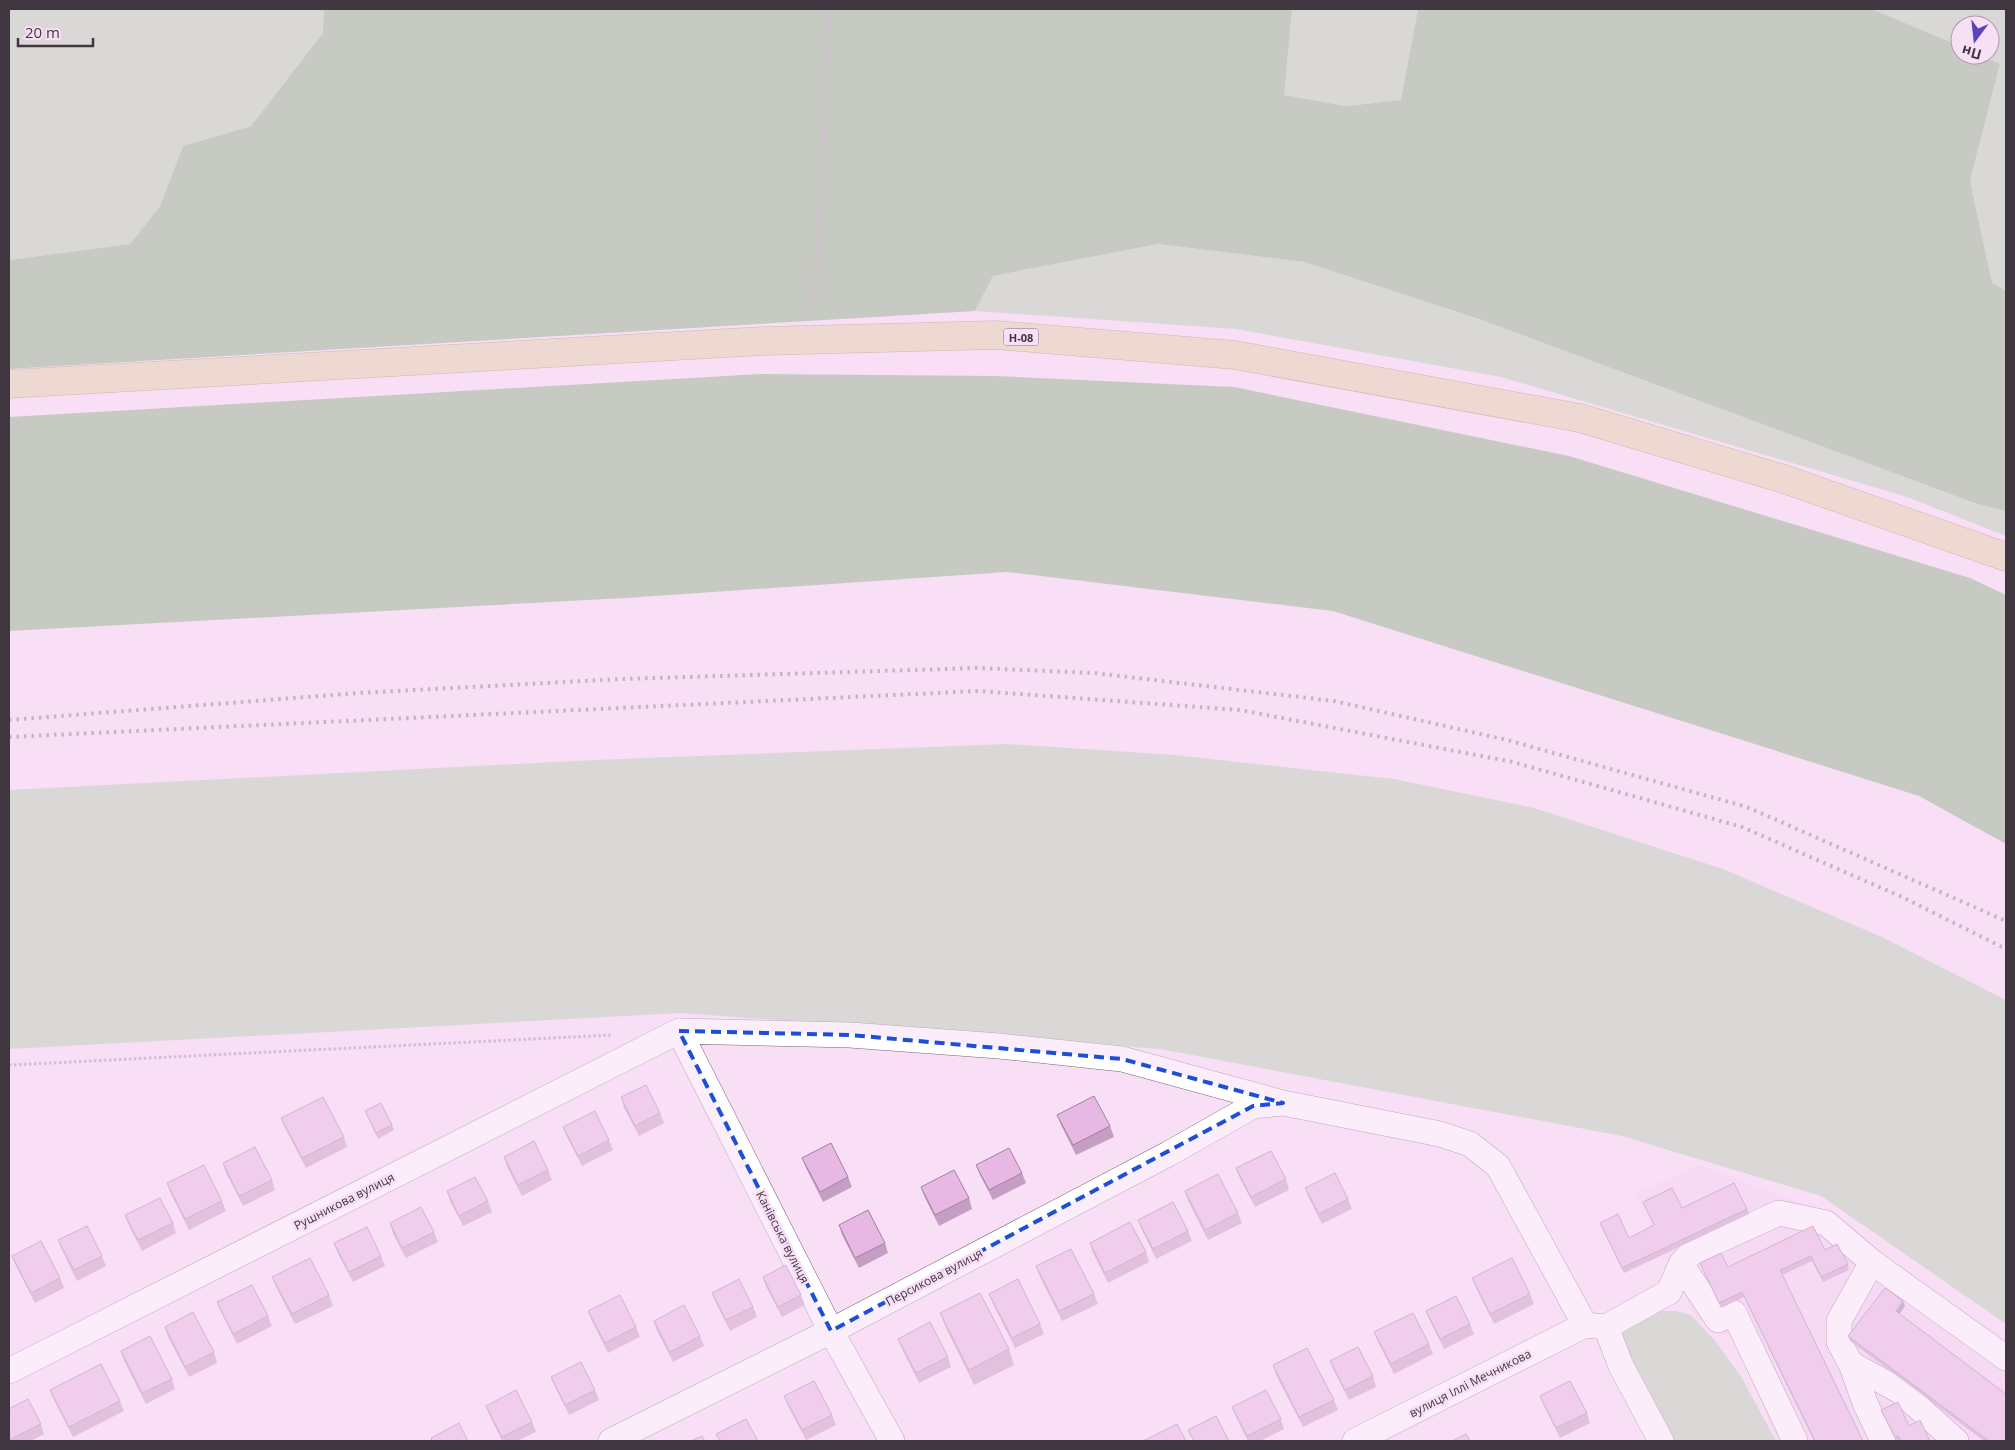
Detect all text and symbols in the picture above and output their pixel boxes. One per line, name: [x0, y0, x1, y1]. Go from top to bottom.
scale bar: [18, 15, 92, 47]
north arrow: [1950, 15, 2000, 65]
text: 20 m: [25, 22, 60, 42]
text: Пн: [1960, 41, 1983, 65]
road number: Н-08: [1004, 328, 1038, 346]
street label: Рушникова вулиця: [291, 1168, 397, 1234]
street label: Канівська вулиця: [752, 1188, 814, 1286]
street label: Персикова вулиця: [882, 1244, 986, 1310]
street label: вулиця Іллі Мечникова: [1406, 1345, 1534, 1421]

